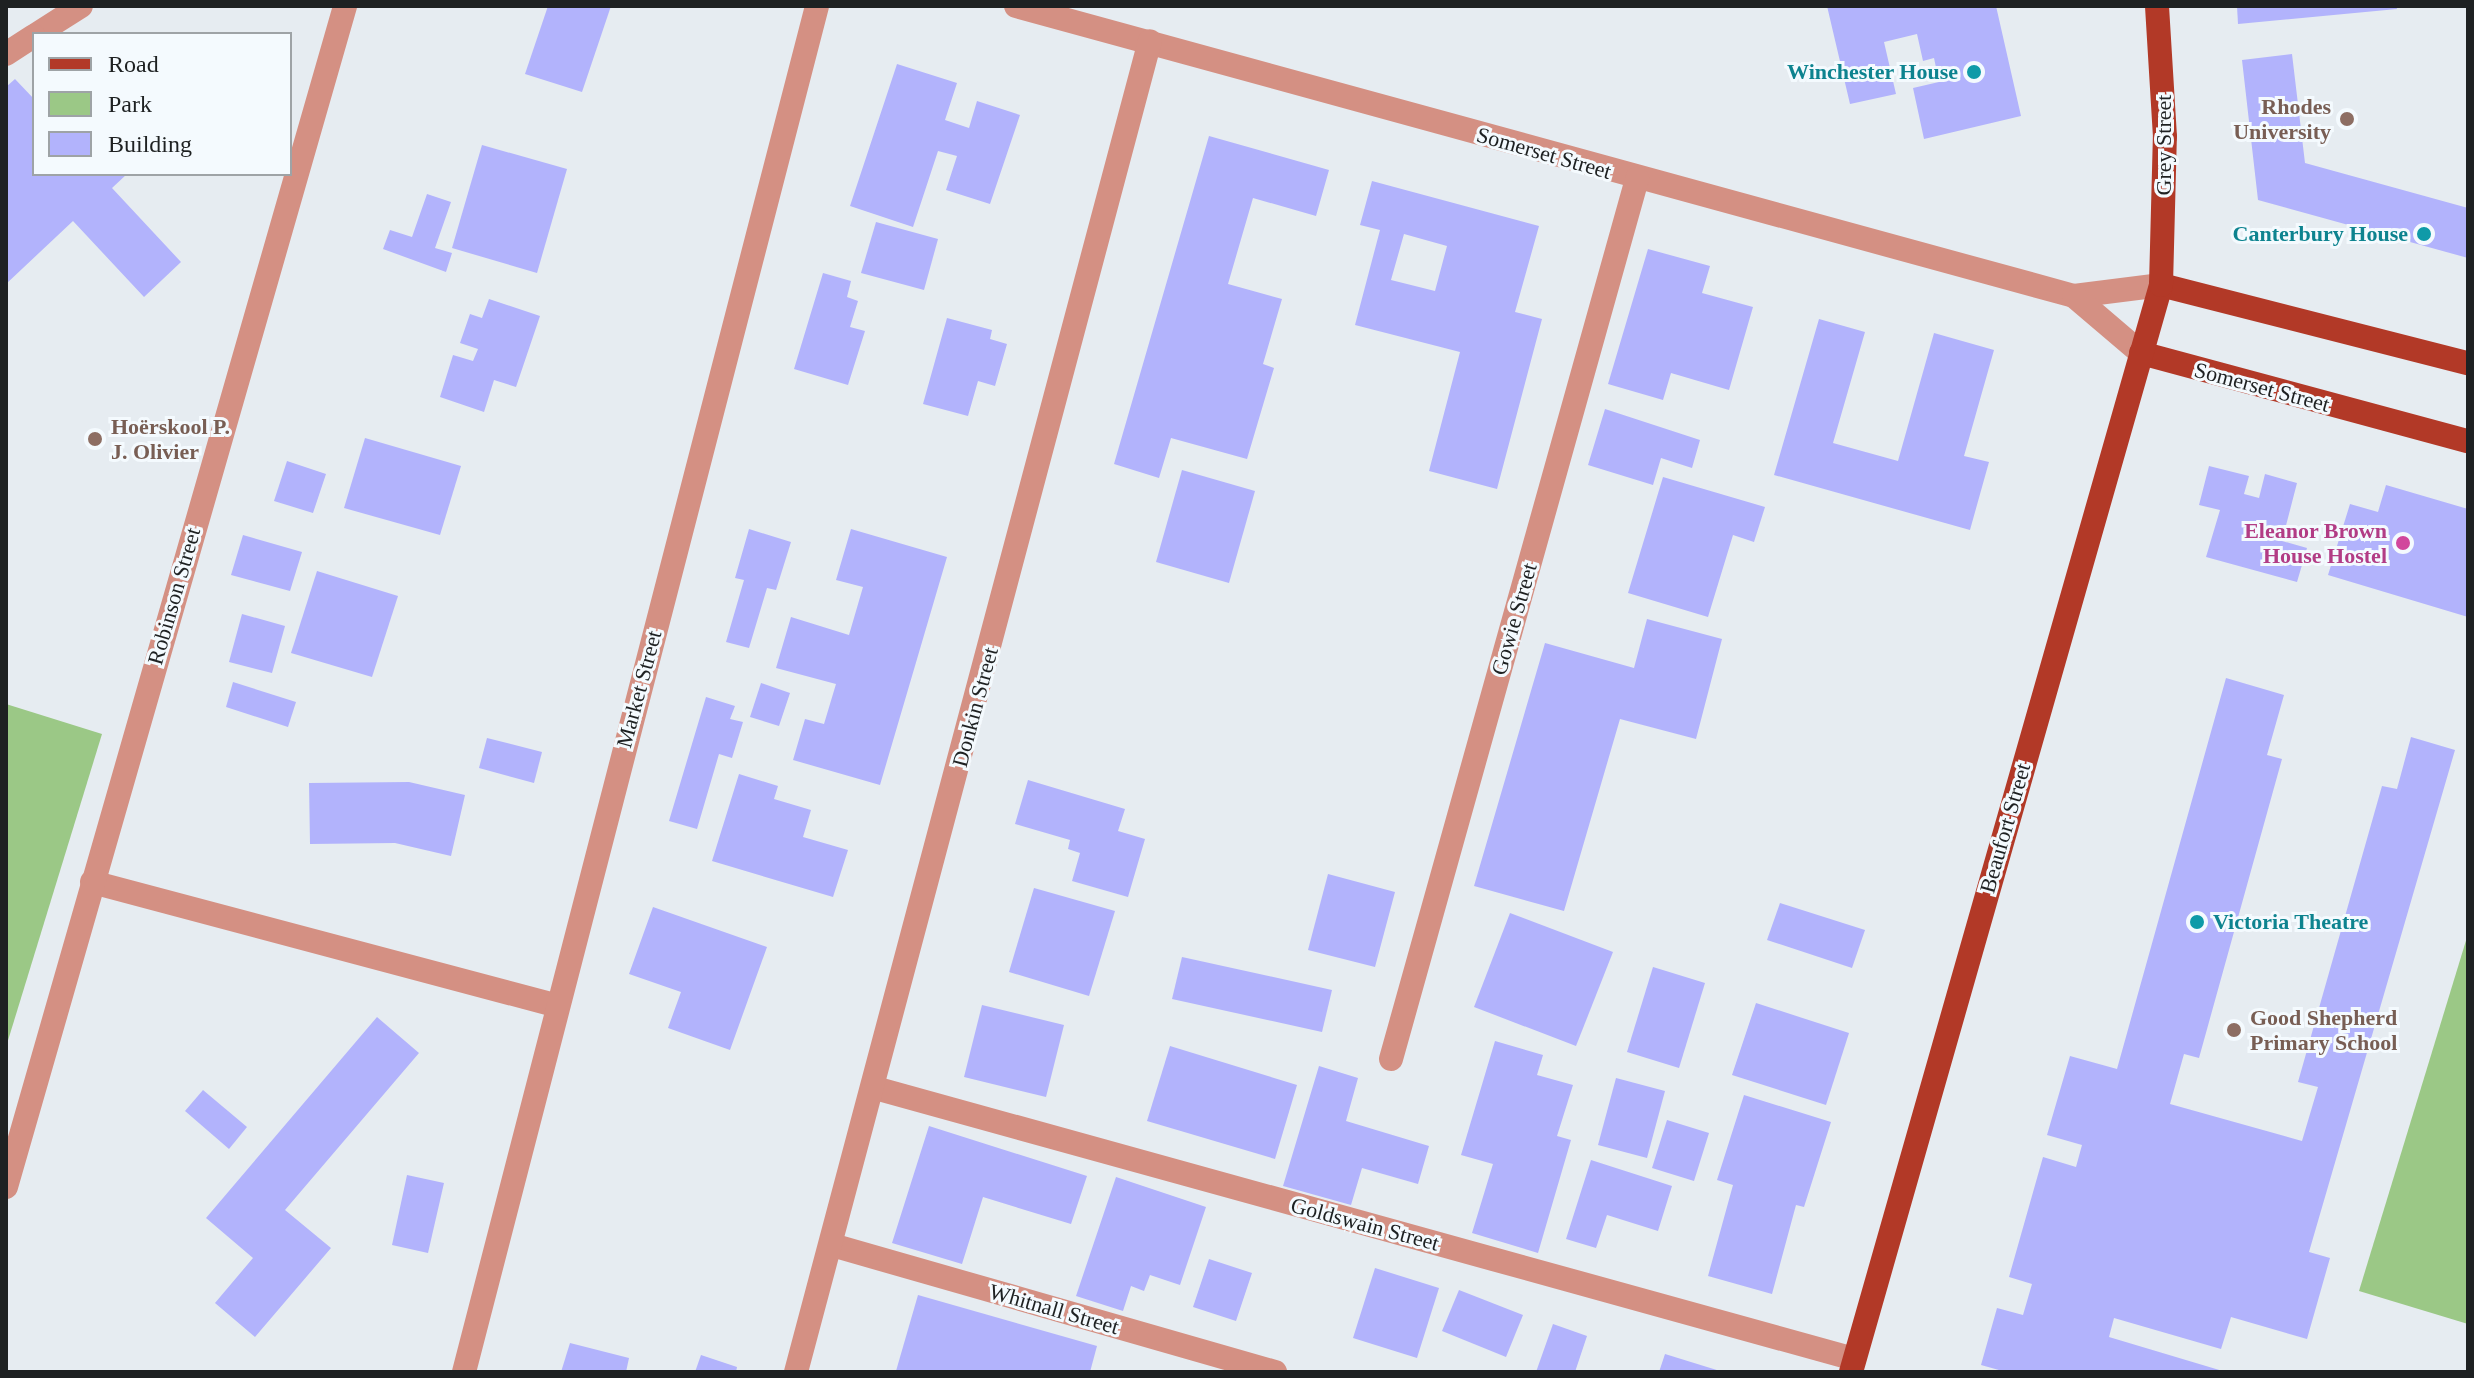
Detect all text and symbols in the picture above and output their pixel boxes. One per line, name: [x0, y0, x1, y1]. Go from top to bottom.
legend: [32, 32, 292, 176]
text: Road: [108, 51, 159, 77]
place label: Winchester House: [1787, 59, 1958, 85]
marker: Winchester House: [1965, 63, 1983, 81]
text: Park: [108, 91, 152, 117]
place label: Rhodes University: [2233, 93, 2331, 144]
street label: Grey Street: [2151, 95, 2177, 195]
marker: Rhodes University: [2338, 110, 2356, 128]
street label: Somerset Street: [1474, 121, 1614, 185]
text: Building: [108, 131, 192, 157]
place label: Canterbury House: [2233, 221, 2408, 247]
marker: Canterbury House: [2415, 225, 2433, 243]
street label: Somerset Street: [2192, 356, 2332, 418]
place label: Hoërskool P. J. Olivier: [111, 413, 230, 464]
marker: Hoërskool P. J. Olivier: [86, 430, 104, 448]
place label: Eleanor Brown House Hostel: [2244, 517, 2387, 568]
street label: Robinson Street: [142, 525, 206, 667]
marker: Eleanor Brown House Hostel: [2394, 534, 2412, 552]
street label: Gowie Street: [1485, 560, 1543, 678]
street label: Market Street: [611, 627, 667, 751]
street label: Donkin Street: [946, 644, 1004, 770]
street label: Beaufort Street: [1974, 760, 2036, 896]
place label: Victoria Theatre: [2213, 909, 2369, 935]
marker: Victoria Theatre: [2188, 913, 2206, 931]
place label: Good Shepherd Primary School: [2250, 1004, 2397, 1056]
marker: Good Shepherd Primary School: [2225, 1021, 2243, 1039]
street label: Goldswain Street: [1288, 1192, 1442, 1256]
street label: Whitnall Street: [986, 1278, 1122, 1340]

